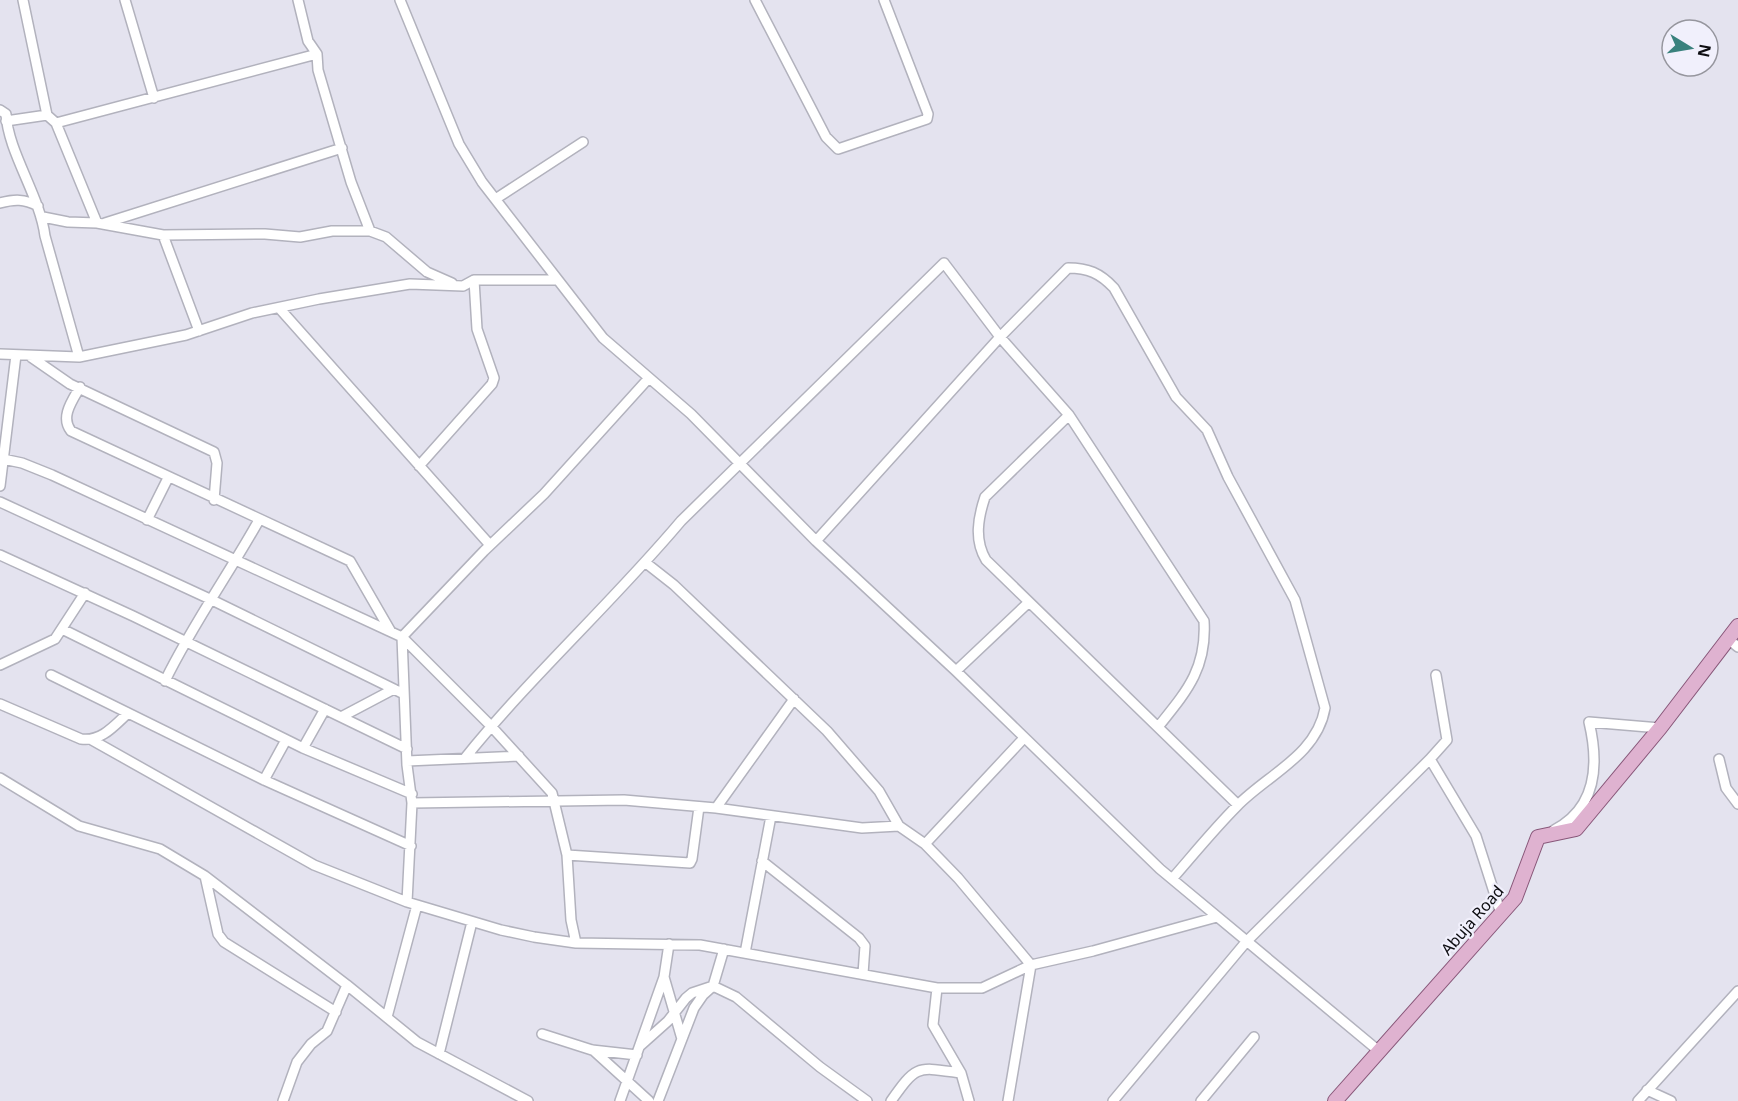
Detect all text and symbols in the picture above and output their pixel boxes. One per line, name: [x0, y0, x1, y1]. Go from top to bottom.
north arrow: [1660, 18, 1720, 78]
text: N: [1693, 42, 1717, 59]
street label: Abuja Road: [1436, 880, 1508, 960]

